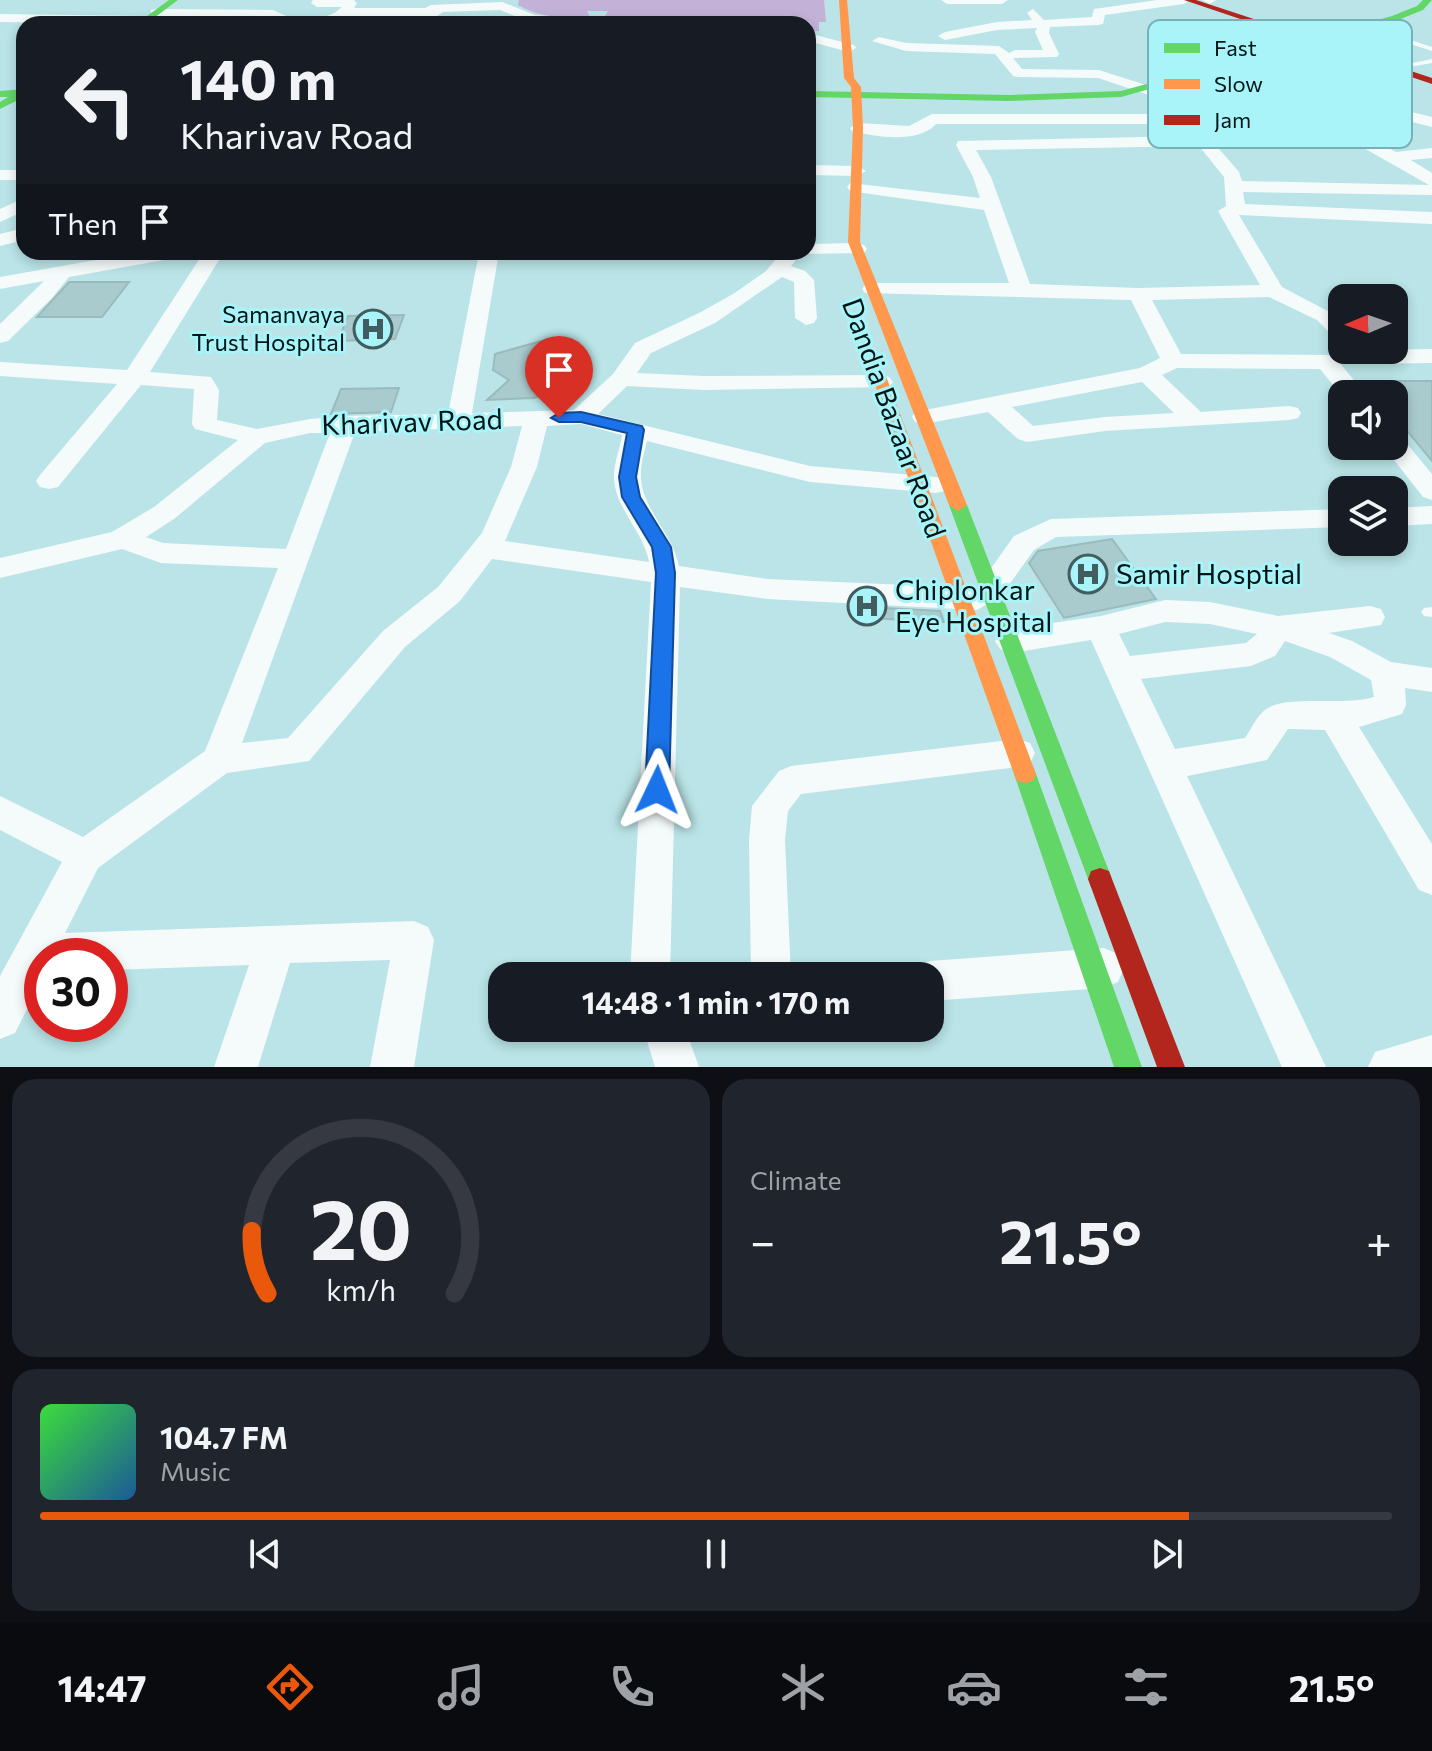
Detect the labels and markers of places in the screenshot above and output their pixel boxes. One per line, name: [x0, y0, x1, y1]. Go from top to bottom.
place label: Samanvaya Trust Hospital: [191, 299, 345, 356]
hospital icon: Samanvaya Trust Hospital: [352, 308, 394, 350]
pin: [525, 336, 593, 418]
hospital icon: Samir Hosptial: [1067, 553, 1109, 595]
place label: Samir Hosptial: [1116, 556, 1302, 590]
place label: Chiplonkar Eye Hospital: [895, 572, 1052, 638]
hospital icon: Chiplonkar Eye Hospital: [846, 585, 888, 627]

